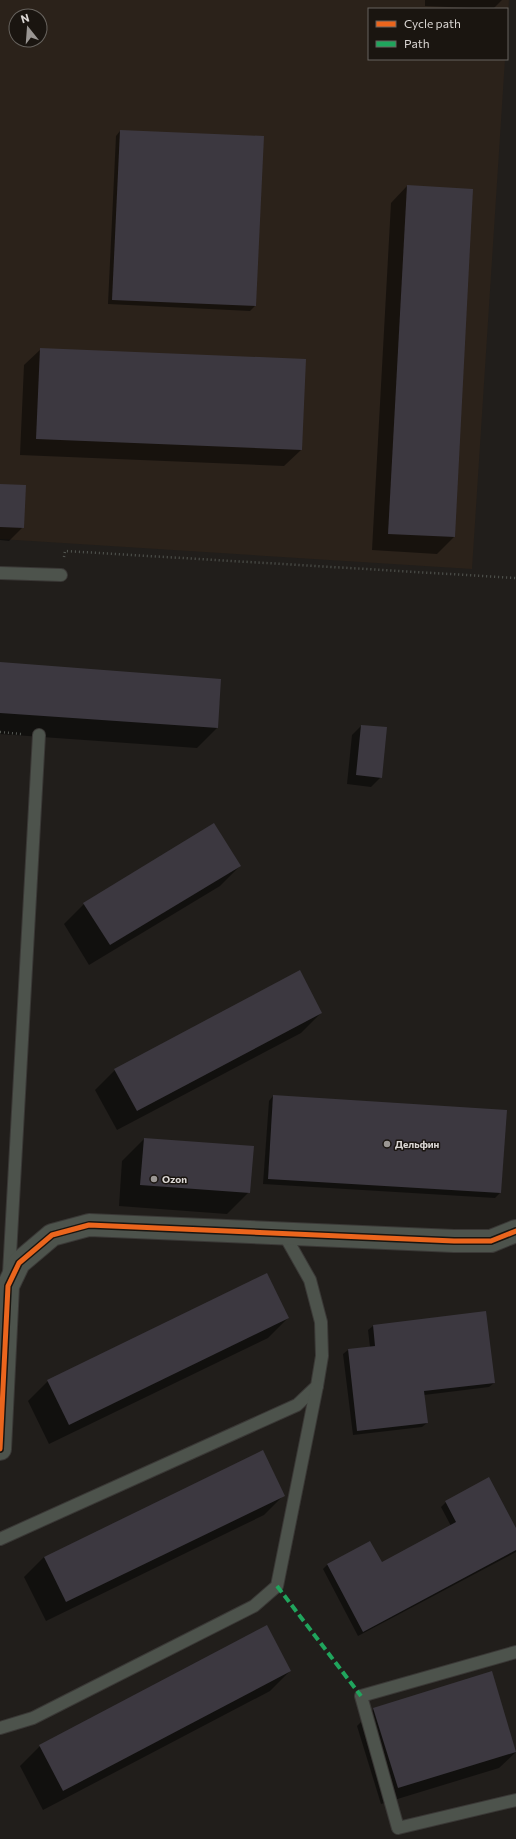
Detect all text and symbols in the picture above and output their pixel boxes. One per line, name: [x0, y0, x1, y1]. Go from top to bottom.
north arrow: [8, 8, 48, 48]
legend: [368, 8, 508, 60]
text: N: [19, 11, 31, 25]
text: Cycle path: [404, 16, 461, 30]
text: Path: [404, 36, 430, 50]
place label: Дельфин: [395, 1138, 440, 1150]
marker: Дельфин: [382, 1139, 392, 1149]
place label: Ozon: [162, 1173, 187, 1185]
marker: Ozon: [149, 1174, 159, 1184]

